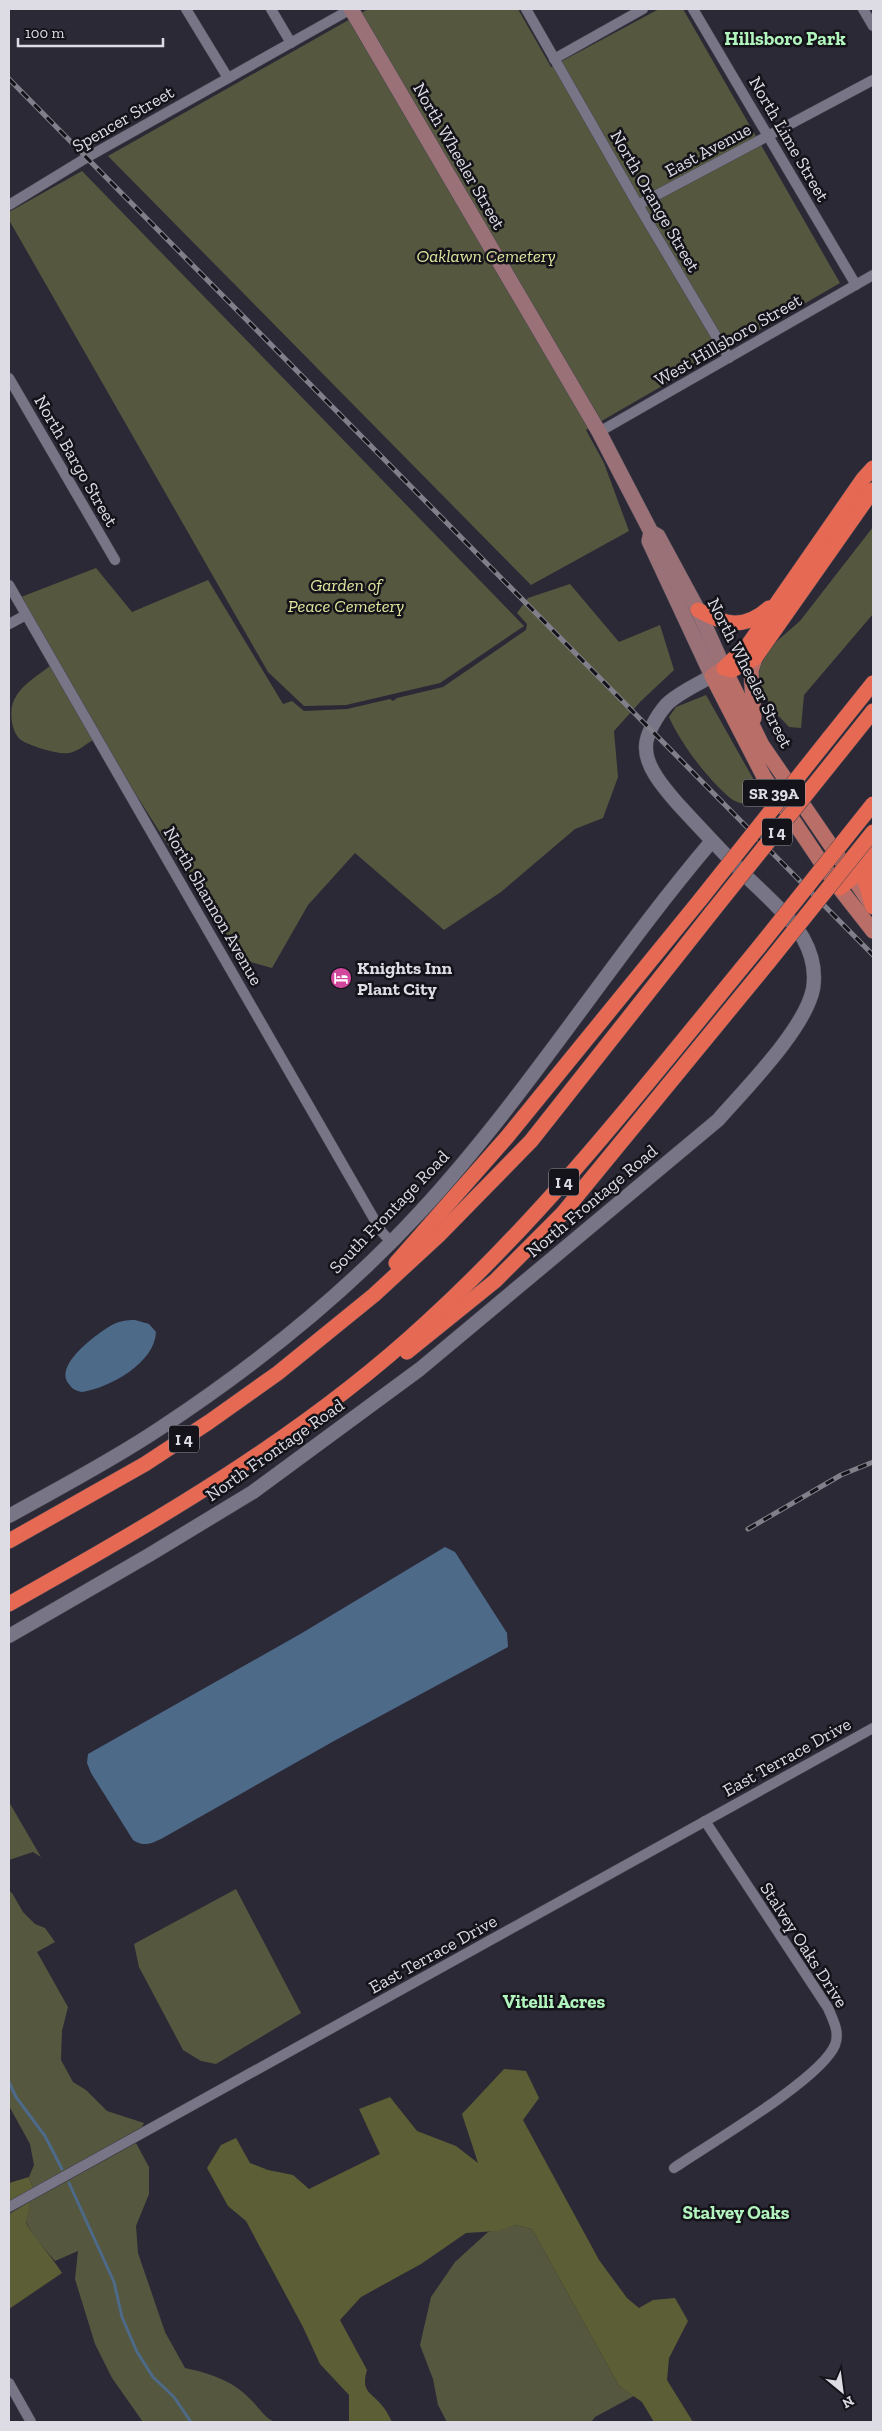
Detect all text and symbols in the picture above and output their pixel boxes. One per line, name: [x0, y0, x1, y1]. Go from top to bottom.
scale bar: [18, 15, 162, 47]
text: 100 m: [25, 24, 64, 42]
district label: Hillsboro Park: [724, 27, 846, 50]
street label: North Lime Street: [744, 73, 834, 206]
street label: North Wheeler Street: [408, 79, 510, 233]
street label: Spencer Street: [68, 81, 178, 157]
street label: East Avenue: [661, 118, 755, 182]
street label: North Orange Street: [606, 126, 705, 276]
park label: Oaklawn Cemetery: [416, 245, 556, 267]
street label: West Hillsboro Street: [650, 289, 806, 391]
street label: North Bargo Street: [29, 391, 123, 531]
park label: Garden of Peace Cemetery: [288, 574, 404, 617]
street label: North Wheeler Street: [703, 594, 798, 752]
road number: SR 39A: [743, 780, 805, 806]
road number: I 4: [762, 819, 792, 846]
street label: North Shannon Avenue: [159, 823, 267, 989]
place label: Knights Inn Plant City: [357, 957, 453, 1000]
hotel icon: Knights Inn Plant City: [329, 966, 353, 990]
street label: North Frontage Road: [522, 1140, 662, 1262]
street label: South Frontage Road: [324, 1146, 454, 1278]
road number: I 4: [549, 1168, 579, 1196]
street label: North Frontage Road: [202, 1394, 349, 1506]
road number: I 4: [169, 1426, 199, 1452]
street label: East Terrace Drive: [719, 1713, 855, 1801]
street label: Stalvey Oaks Drive: [755, 1878, 853, 2012]
street label: East Terrace Drive: [365, 1910, 501, 1998]
district label: Vitelli Acres: [503, 1990, 606, 2013]
district label: Stalvey Oaks: [682, 2201, 790, 2224]
north arrow: [817, 2366, 867, 2416]
text: N: [839, 2392, 857, 2412]

